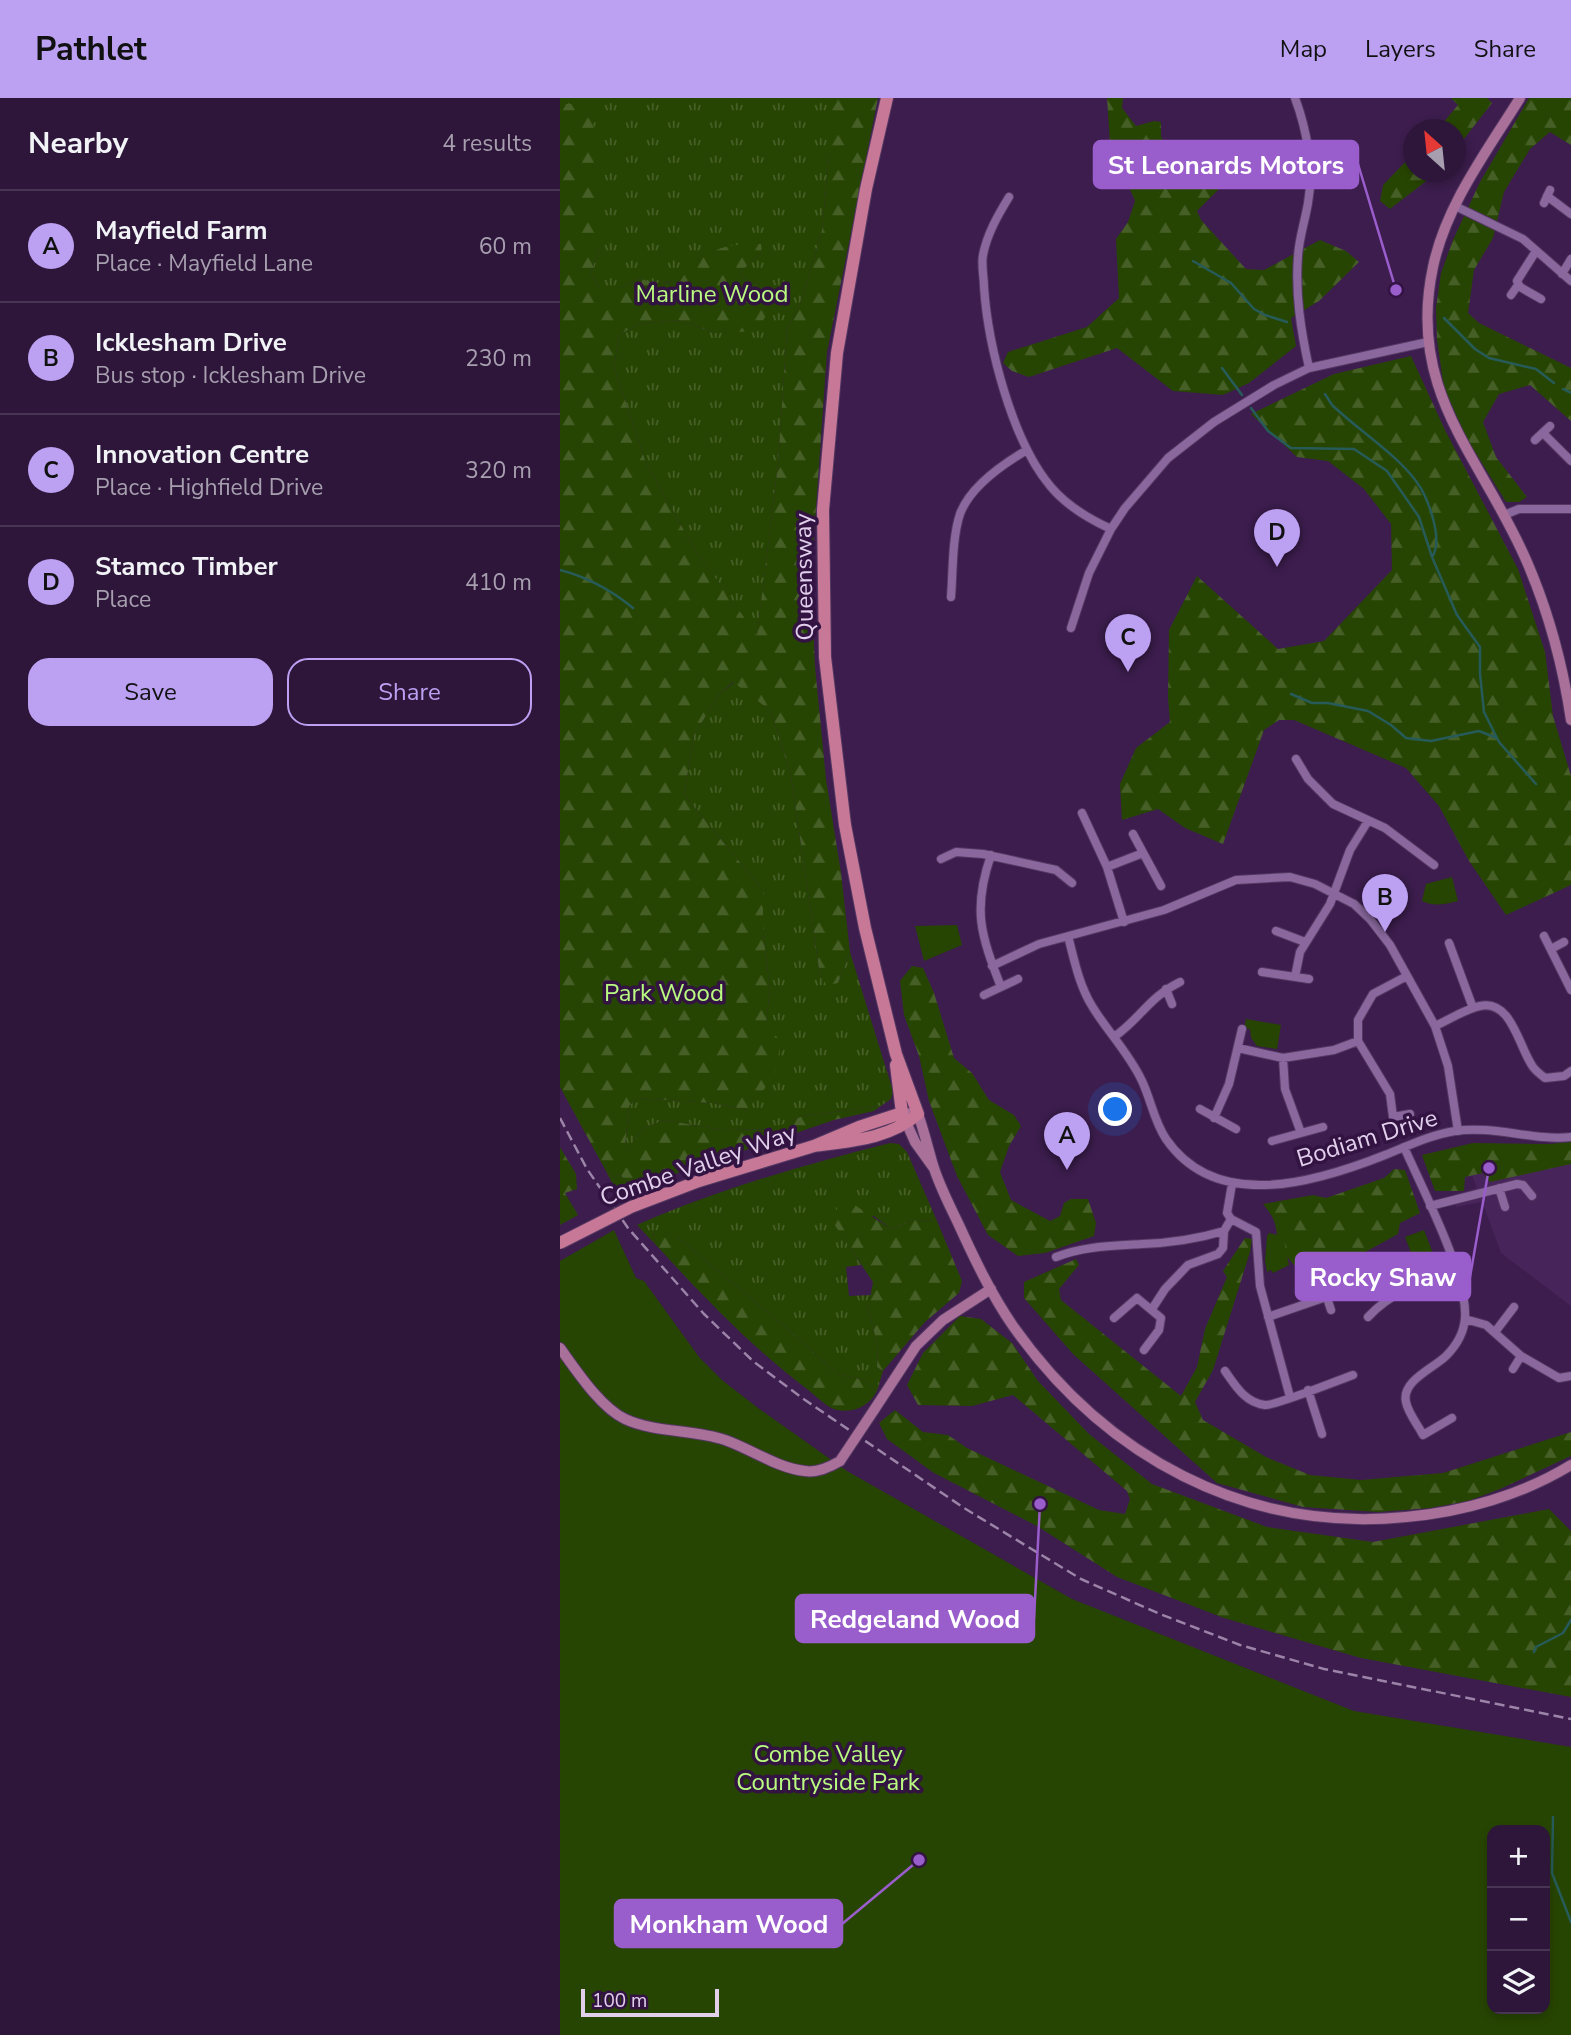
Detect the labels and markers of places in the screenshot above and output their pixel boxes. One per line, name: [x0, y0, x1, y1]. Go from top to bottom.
callout: St Leonards Motors: [1094, 141, 1358, 188]
pin: D: [1254, 509, 1300, 567]
pin: C: [1105, 614, 1151, 672]
pin: B: [1362, 874, 1408, 932]
pin: A: [1044, 1112, 1090, 1170]
callout: Rocky Shaw: [1296, 1253, 1470, 1300]
callout: Redgeland Wood: [796, 1595, 1034, 1642]
callout: Monkham Wood: [615, 1900, 842, 1947]

